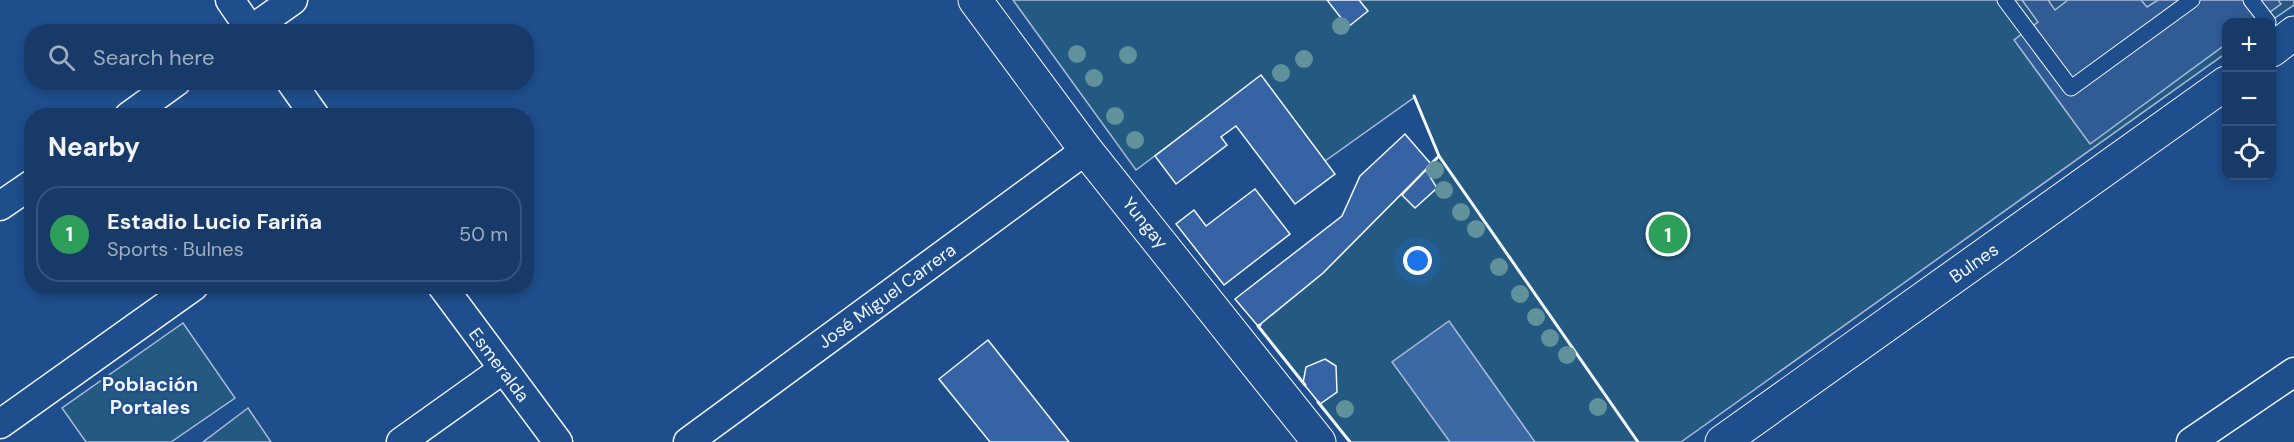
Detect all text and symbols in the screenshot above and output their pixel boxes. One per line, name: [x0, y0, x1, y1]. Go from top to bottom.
map controls: [2222, 18, 2276, 180]
button: +: [2222, 18, 2276, 72]
search box: [24, 24, 534, 90]
icon: search: [45, 41, 78, 74]
text: Search here: [93, 43, 214, 72]
button: −: [2222, 72, 2276, 126]
button: locate: [2222, 126, 2276, 180]
text: Nearby: [48, 130, 140, 164]
street label: Yungay: [1117, 192, 1173, 254]
text: Estadio Lucio Fariña: [107, 207, 322, 236]
pin: 1: [1648, 212, 1688, 256]
text: 1: [66, 221, 73, 247]
text: 50 m: [459, 221, 508, 247]
text: Sports · Bulnes: [107, 236, 244, 262]
street label: Bulnes: [1945, 237, 2003, 289]
street label: José Miguel Carrera: [813, 238, 961, 354]
your location: [1403, 246, 1432, 275]
street label: Esmeralda: [463, 323, 535, 407]
district label: Población Portales: [102, 371, 198, 420]

